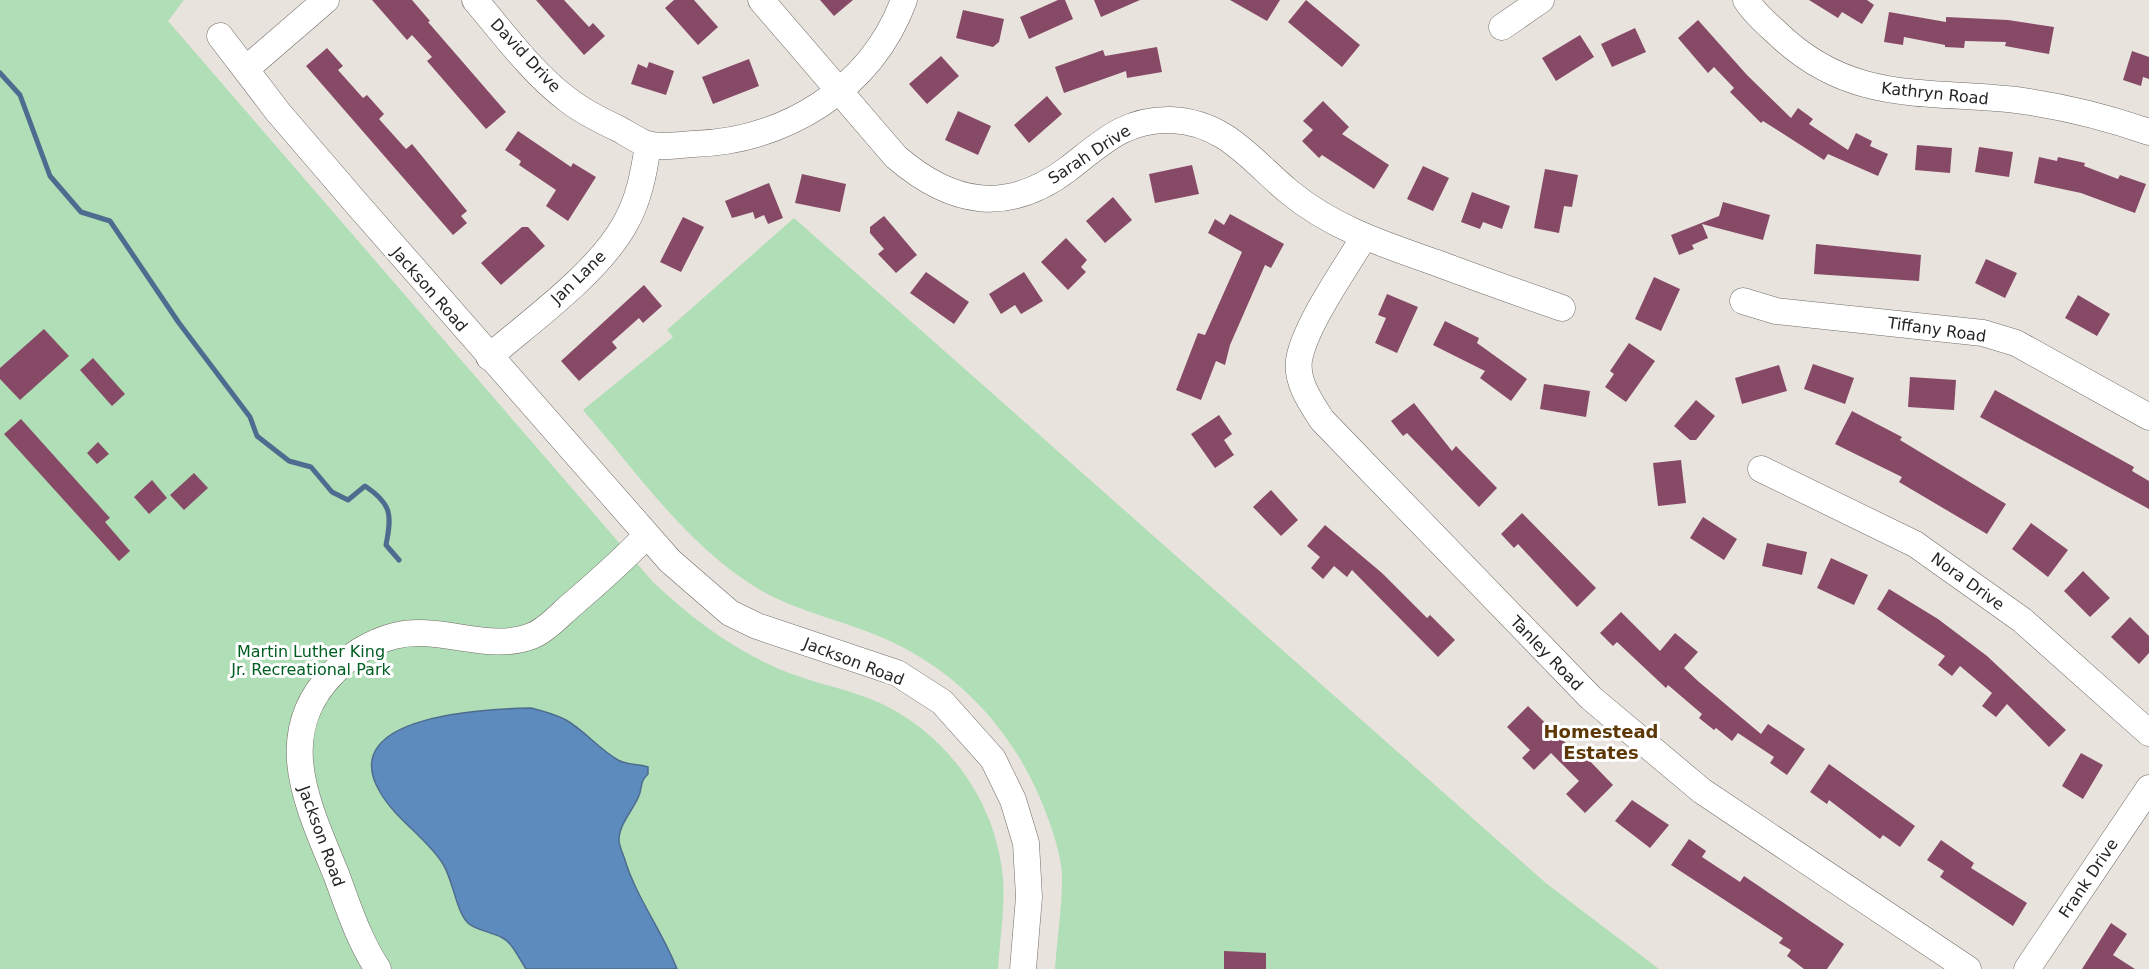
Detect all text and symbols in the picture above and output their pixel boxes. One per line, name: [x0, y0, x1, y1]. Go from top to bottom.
street label: David Drive: [487, 15, 565, 96]
street label: Kathryn Road: [1880, 78, 1990, 109]
street label: Sarah Drive: [1045, 121, 1134, 188]
street label: Jackson Road: [387, 242, 472, 336]
street label: Jan Lane: [546, 247, 610, 309]
street label: Tiffany Road: [1885, 313, 1987, 346]
street label: Nora Drive: [1927, 548, 2008, 614]
street label: Tanley Road: [1506, 611, 1587, 694]
street label: Jackson Road: [800, 633, 907, 689]
park label: Martin Luther King Jr. Recreational Park: [230, 642, 391, 679]
district label: Homestead Estates: [1544, 721, 1658, 763]
street label: Jackson Road: [294, 782, 349, 889]
street label: Frank Drive: [2055, 835, 2122, 922]

